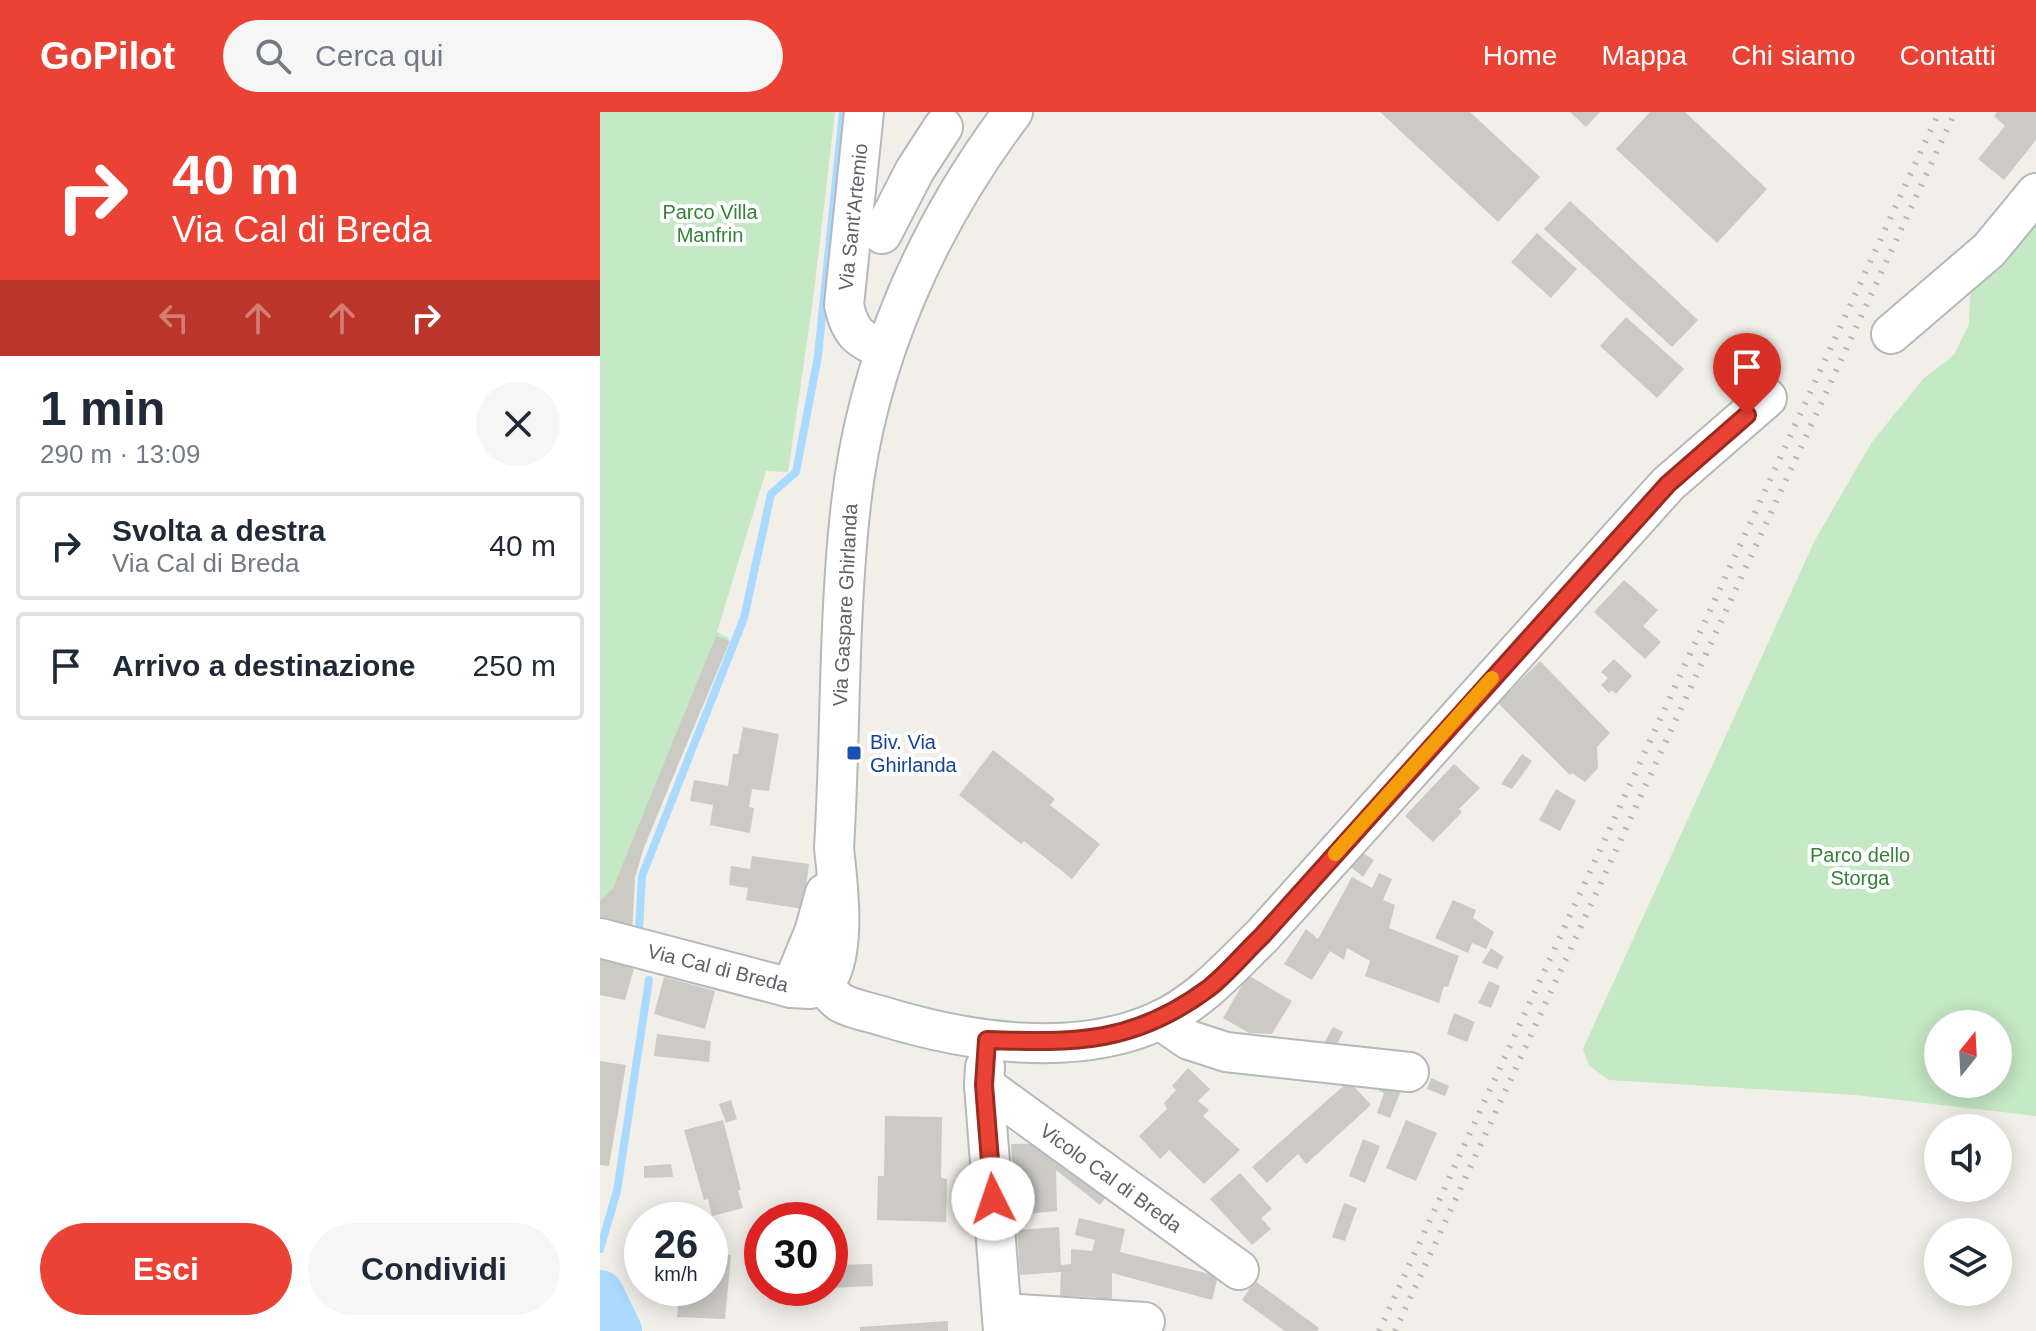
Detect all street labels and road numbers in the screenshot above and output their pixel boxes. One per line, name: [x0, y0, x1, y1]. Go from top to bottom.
street label: Via Sant'Artemio: [834, 142, 872, 292]
street label: Via Gaspare Ghirlanda: [829, 502, 861, 707]
street label: Via Cal di Breda: [645, 940, 791, 996]
street label: Vicolo Cal di Breda: [1036, 1119, 1187, 1237]

